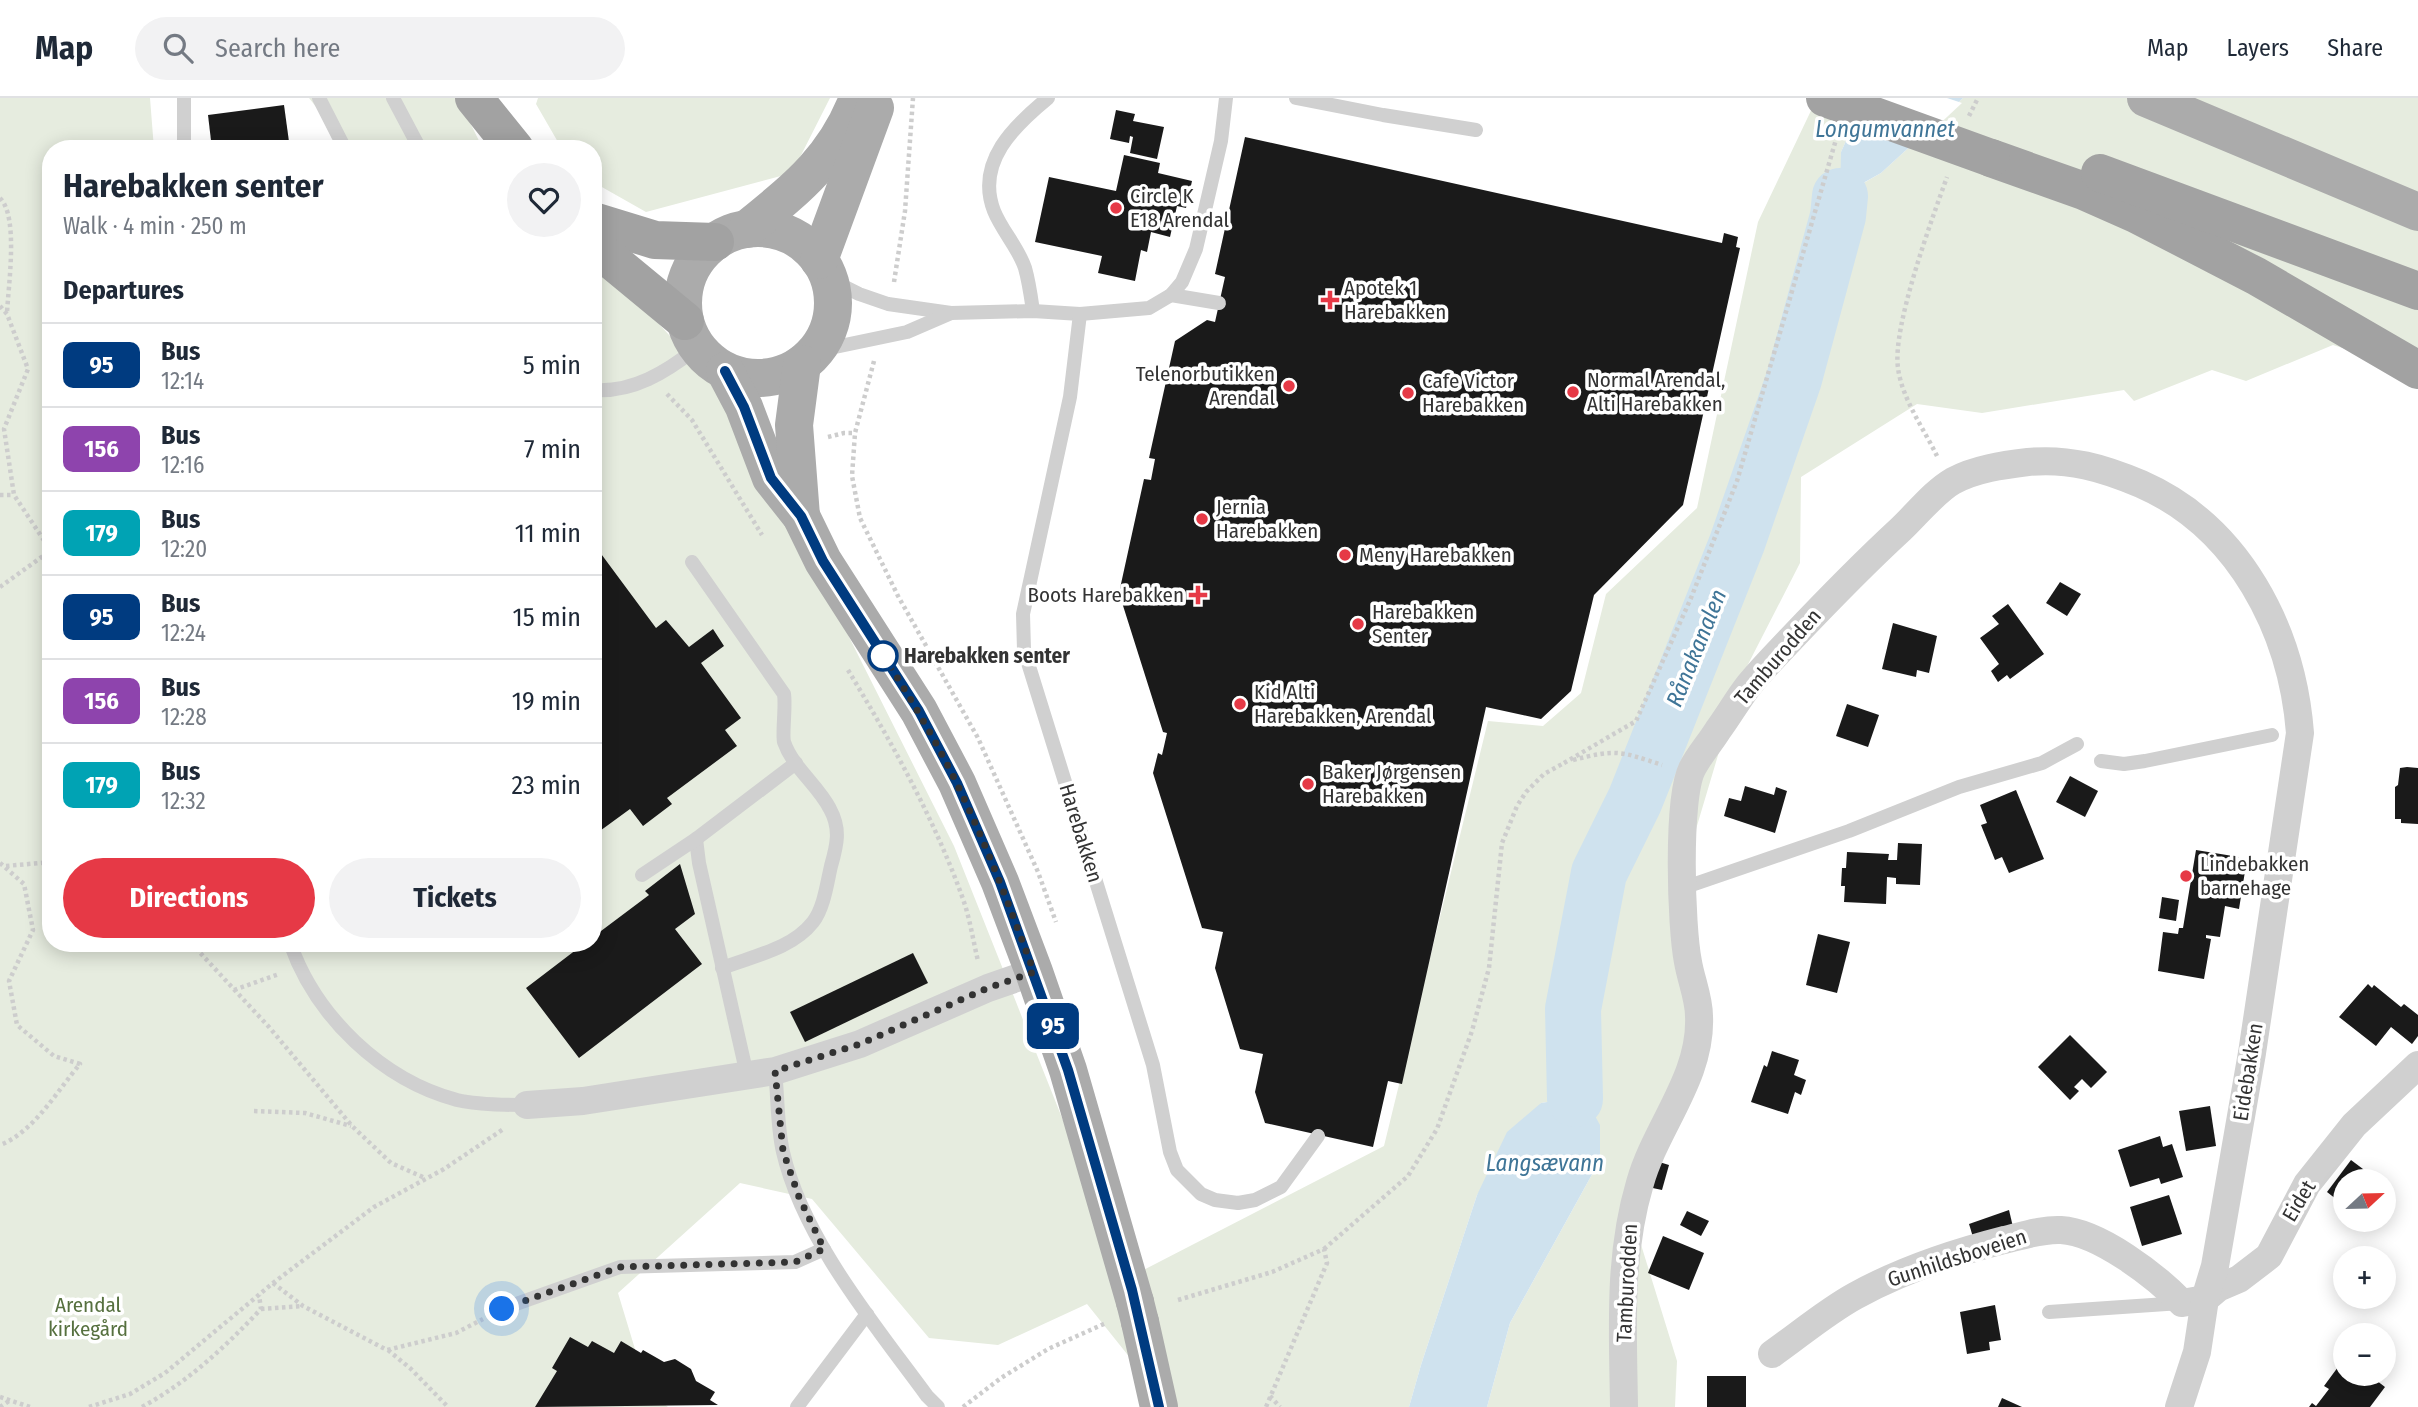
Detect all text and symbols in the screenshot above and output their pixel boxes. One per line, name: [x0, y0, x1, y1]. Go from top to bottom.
search box: [135, 17, 625, 80]
text: Map: [35, 28, 93, 68]
icon: search: [159, 29, 197, 67]
text: Search here: [215, 33, 340, 64]
text: Map: [2147, 34, 2189, 62]
text: Layers: [2227, 34, 2289, 62]
text: Share: [2327, 34, 2383, 62]
water label: Longumvannet: [1815, 115, 1955, 143]
button: heart: [507, 163, 581, 237]
text: Harebakken senter: [63, 166, 324, 206]
place label: Circle K E18 Arendal: [1130, 183, 1230, 233]
marker: Circle K E18 Arendal: [1108, 200, 1124, 216]
text: Walk · 4 min · 250 m: [63, 212, 247, 240]
text: Departures: [63, 275, 184, 306]
place label: Apotek 1 Harebakken: [1344, 275, 1446, 325]
marker: Apotek 1 Harebakken: [1322, 292, 1338, 308]
text: Bus: [161, 336, 200, 367]
text: 5 min: [523, 350, 581, 381]
text: 95: [89, 351, 114, 379]
place label: Telenorbutikken Arendal: [1136, 361, 1275, 411]
text: 12:14: [161, 367, 204, 395]
place label: Normal Arendal, Alti Harebakken: [1587, 367, 1725, 417]
place label: Cafe Victor Harebakken: [1422, 368, 1524, 418]
marker: Telenorbutikken Arendal: [1281, 378, 1297, 394]
marker: Normal Arendal, Alti Harebakken: [1565, 384, 1581, 400]
marker: Cafe Victor Harebakken: [1400, 385, 1416, 401]
text: Bus: [161, 420, 200, 451]
text: 7 min: [524, 434, 581, 465]
text: 156: [84, 435, 119, 463]
text: 12:16: [161, 451, 204, 479]
place label: Jernia Harebakken: [1216, 494, 1318, 544]
text: Bus: [161, 504, 200, 535]
marker: Jernia Harebakken: [1194, 511, 1210, 527]
text: 11 min: [515, 518, 581, 549]
text: 179: [85, 519, 118, 547]
text: 12:20: [161, 535, 207, 563]
place label: Meny Harebakken: [1359, 542, 1512, 568]
marker: Meny Harebakken: [1337, 547, 1353, 563]
place label: Boots Harebakken: [1027, 582, 1184, 608]
water label: Rånakanalen: [1660, 585, 1732, 711]
marker: Boots Harebakken: [1190, 587, 1206, 603]
text: Bus: [161, 588, 200, 619]
place label: Harebakken Senter: [1372, 599, 1474, 649]
text: 15 min: [513, 602, 581, 633]
text: 95: [89, 603, 114, 631]
street label: Tamburodden: [1729, 604, 1827, 710]
marker: Harebakken Senter: [1350, 616, 1366, 632]
text: 12:24: [161, 619, 206, 647]
marker: Harebakken senter: [868, 641, 898, 671]
place label: Harebakken senter: [904, 643, 1070, 669]
text: Bus: [161, 672, 200, 703]
place label: Kid Alti Harebakken, Arendal: [1254, 679, 1432, 729]
text: 19 min: [512, 686, 581, 717]
text: 156: [84, 687, 119, 715]
marker: Kid Alti Harebakken, Arendal: [1232, 696, 1248, 712]
text: 12:28: [161, 703, 207, 731]
text: Bus: [161, 756, 200, 787]
place label: Baker Jørgensen Harebakken: [1322, 759, 1461, 809]
text: 23 min: [512, 770, 581, 801]
text: 179: [85, 771, 118, 799]
marker: Baker Jørgensen Harebakken: [1300, 776, 1316, 792]
street label: Harebakken: [1054, 780, 1108, 886]
text: 12:32: [161, 787, 206, 815]
place label: Lindebakken barnehage: [2200, 851, 2309, 901]
button: Directions: [63, 858, 315, 938]
button: Tickets: [329, 858, 581, 938]
marker: Lindebakken barnehage: [2178, 868, 2194, 884]
line badge: 95: [1021, 1003, 1084, 1049]
text: 95: [1041, 1012, 1065, 1040]
street label: Eidebakken: [2227, 1021, 2269, 1123]
water label: Langsævann: [1486, 1149, 1604, 1177]
north arrow: [2333, 1169, 2396, 1232]
map controls: [2333, 1169, 2396, 1386]
street label: Eidet: [2277, 1175, 2321, 1226]
street label: Tamburodden: [1611, 1223, 1643, 1343]
street label: Gunhildsboveien: [1884, 1223, 2030, 1293]
button: +: [2333, 1246, 2396, 1309]
your location: [484, 1291, 519, 1326]
park label: Arendal kirkegård: [48, 1292, 128, 1342]
button: −: [2333, 1323, 2396, 1386]

